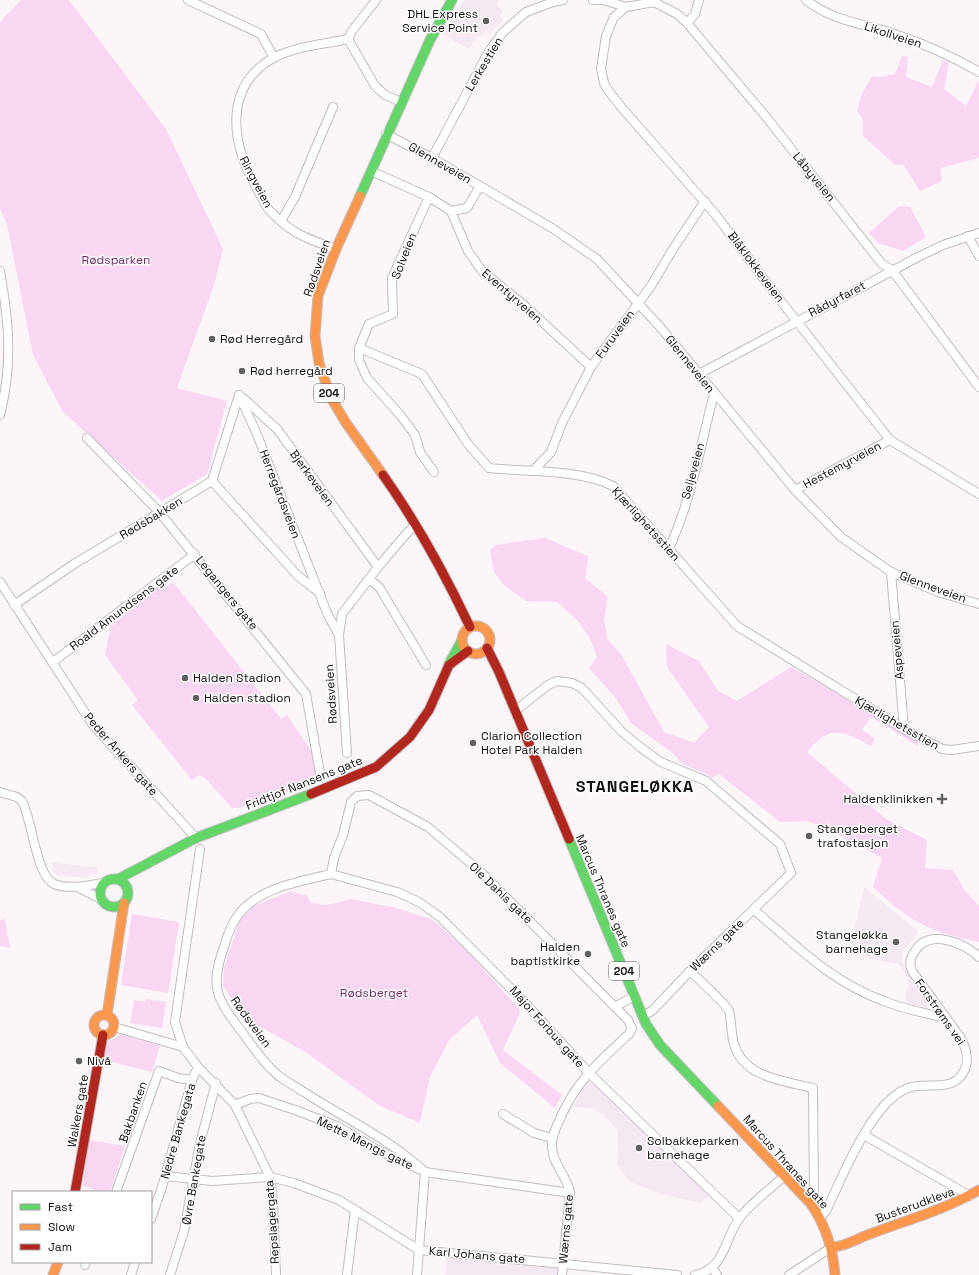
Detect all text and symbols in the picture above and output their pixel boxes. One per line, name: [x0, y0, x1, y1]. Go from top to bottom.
place label: DHL Express Service Point: [402, 6, 478, 36]
marker: DHL Express Service Point: [481, 16, 491, 26]
street label: Likollveien: [862, 18, 924, 52]
street label: Lerkestien: [462, 34, 506, 94]
street label: Glenneveien: [406, 139, 474, 187]
street label: Låbyveien: [789, 149, 839, 205]
street label: Ringveien: [236, 153, 276, 211]
street label: Blåklokkeveien: [724, 228, 788, 306]
street label: Solveien: [388, 231, 420, 281]
street label: Rødsveien: [300, 237, 334, 299]
park label: Rødsparken: [82, 252, 150, 268]
street label: Eventyrveien: [478, 265, 546, 327]
street label: Rådyrfaret: [806, 277, 868, 321]
street label: Furuveien: [592, 306, 638, 362]
place label: Rød Herregård: [220, 331, 303, 347]
street label: Glenneveien: [662, 332, 718, 396]
marker: Rød Herregård: [207, 334, 217, 344]
place label: Rød herregård: [250, 363, 333, 379]
marker: Rød herregård: [237, 366, 247, 376]
road number: 204: [314, 384, 344, 402]
street label: Hestemyrveien: [800, 438, 884, 492]
street label: Seljeveien: [678, 441, 708, 501]
street label: Bjerkeveien: [286, 446, 338, 510]
street label: Herregårdsveien: [256, 447, 304, 541]
street label: Kjærlighetsstien: [608, 483, 684, 565]
street label: Rødsbakken: [117, 493, 185, 543]
street label: Legangers gate: [192, 553, 262, 633]
street label: Roald Amundsens gate: [66, 562, 182, 654]
street label: Glenneveien: [897, 567, 969, 607]
street label: Aspeveien: [886, 620, 908, 680]
street label: Rødsveien: [321, 664, 341, 724]
place label: Halden Stadion: [193, 670, 281, 686]
marker: Halden Stadion: [180, 673, 190, 683]
place label: Halden stadion: [204, 690, 291, 706]
street label: Kjærlighetsstien: [852, 692, 942, 754]
marker: Halden stadion: [191, 693, 201, 703]
street label: Peder Ankers gate: [81, 709, 161, 799]
place label: Clarion Collection Hotel Park Halden: [481, 728, 582, 758]
marker: Clarion Collection Hotel Park Halden: [468, 738, 478, 748]
street label: Fridtjof Nansens gate: [243, 752, 365, 814]
district label: STANGELØKKA: [576, 776, 694, 797]
place label: Haldenklinikken: [843, 791, 933, 807]
marker: Haldenklinikken: [936, 793, 948, 805]
place label: Stangeberget trafostasjon: [817, 821, 898, 851]
marker: Stangeberget trafostasjon: [804, 831, 814, 841]
street label: Marcus Thranes gate: [572, 832, 634, 950]
street label: Ole Dahls gate: [466, 859, 536, 927]
street label: Wærns gate: [686, 915, 748, 975]
place label: Stangeløkka barnehage: [816, 927, 888, 957]
marker: Stangeløkka barnehage: [891, 937, 901, 947]
place label: Halden baptistkirke: [511, 939, 580, 969]
marker: Halden baptistkirke: [583, 949, 593, 959]
road number: 204: [609, 962, 639, 980]
street label: Forstrøms vei: [911, 976, 969, 1048]
street label: Major Forbus gate: [506, 983, 588, 1071]
park label: Rødsberget: [340, 985, 408, 1001]
street label: Rødsveien: [227, 993, 275, 1051]
place label: Nivå: [87, 1053, 111, 1069]
marker: Nivå: [74, 1056, 84, 1066]
street label: Walkers gate: [64, 1073, 92, 1149]
street label: Bakbanken: [115, 1079, 151, 1145]
street label: Nedre Bankegata: [157, 1081, 199, 1181]
street label: Marcus Thranes gate: [739, 1112, 833, 1212]
street label: Mette Mengs gate: [314, 1113, 416, 1173]
place label: Solbakkeparken barnehage: [647, 1133, 739, 1163]
street label: Øvre Bankegate: [178, 1134, 210, 1226]
marker: Solbakkeparken barnehage: [634, 1143, 644, 1153]
street label: Repslagergata: [261, 1179, 283, 1265]
street label: Busterudkleva: [873, 1183, 957, 1227]
legend: [12, 1191, 152, 1263]
street label: Wærns gate: [555, 1194, 577, 1264]
text: Fast: [48, 1199, 73, 1215]
text: Slow: [48, 1219, 75, 1235]
text: Jam: [48, 1239, 72, 1255]
street label: Karl Johans gate: [428, 1243, 526, 1267]

